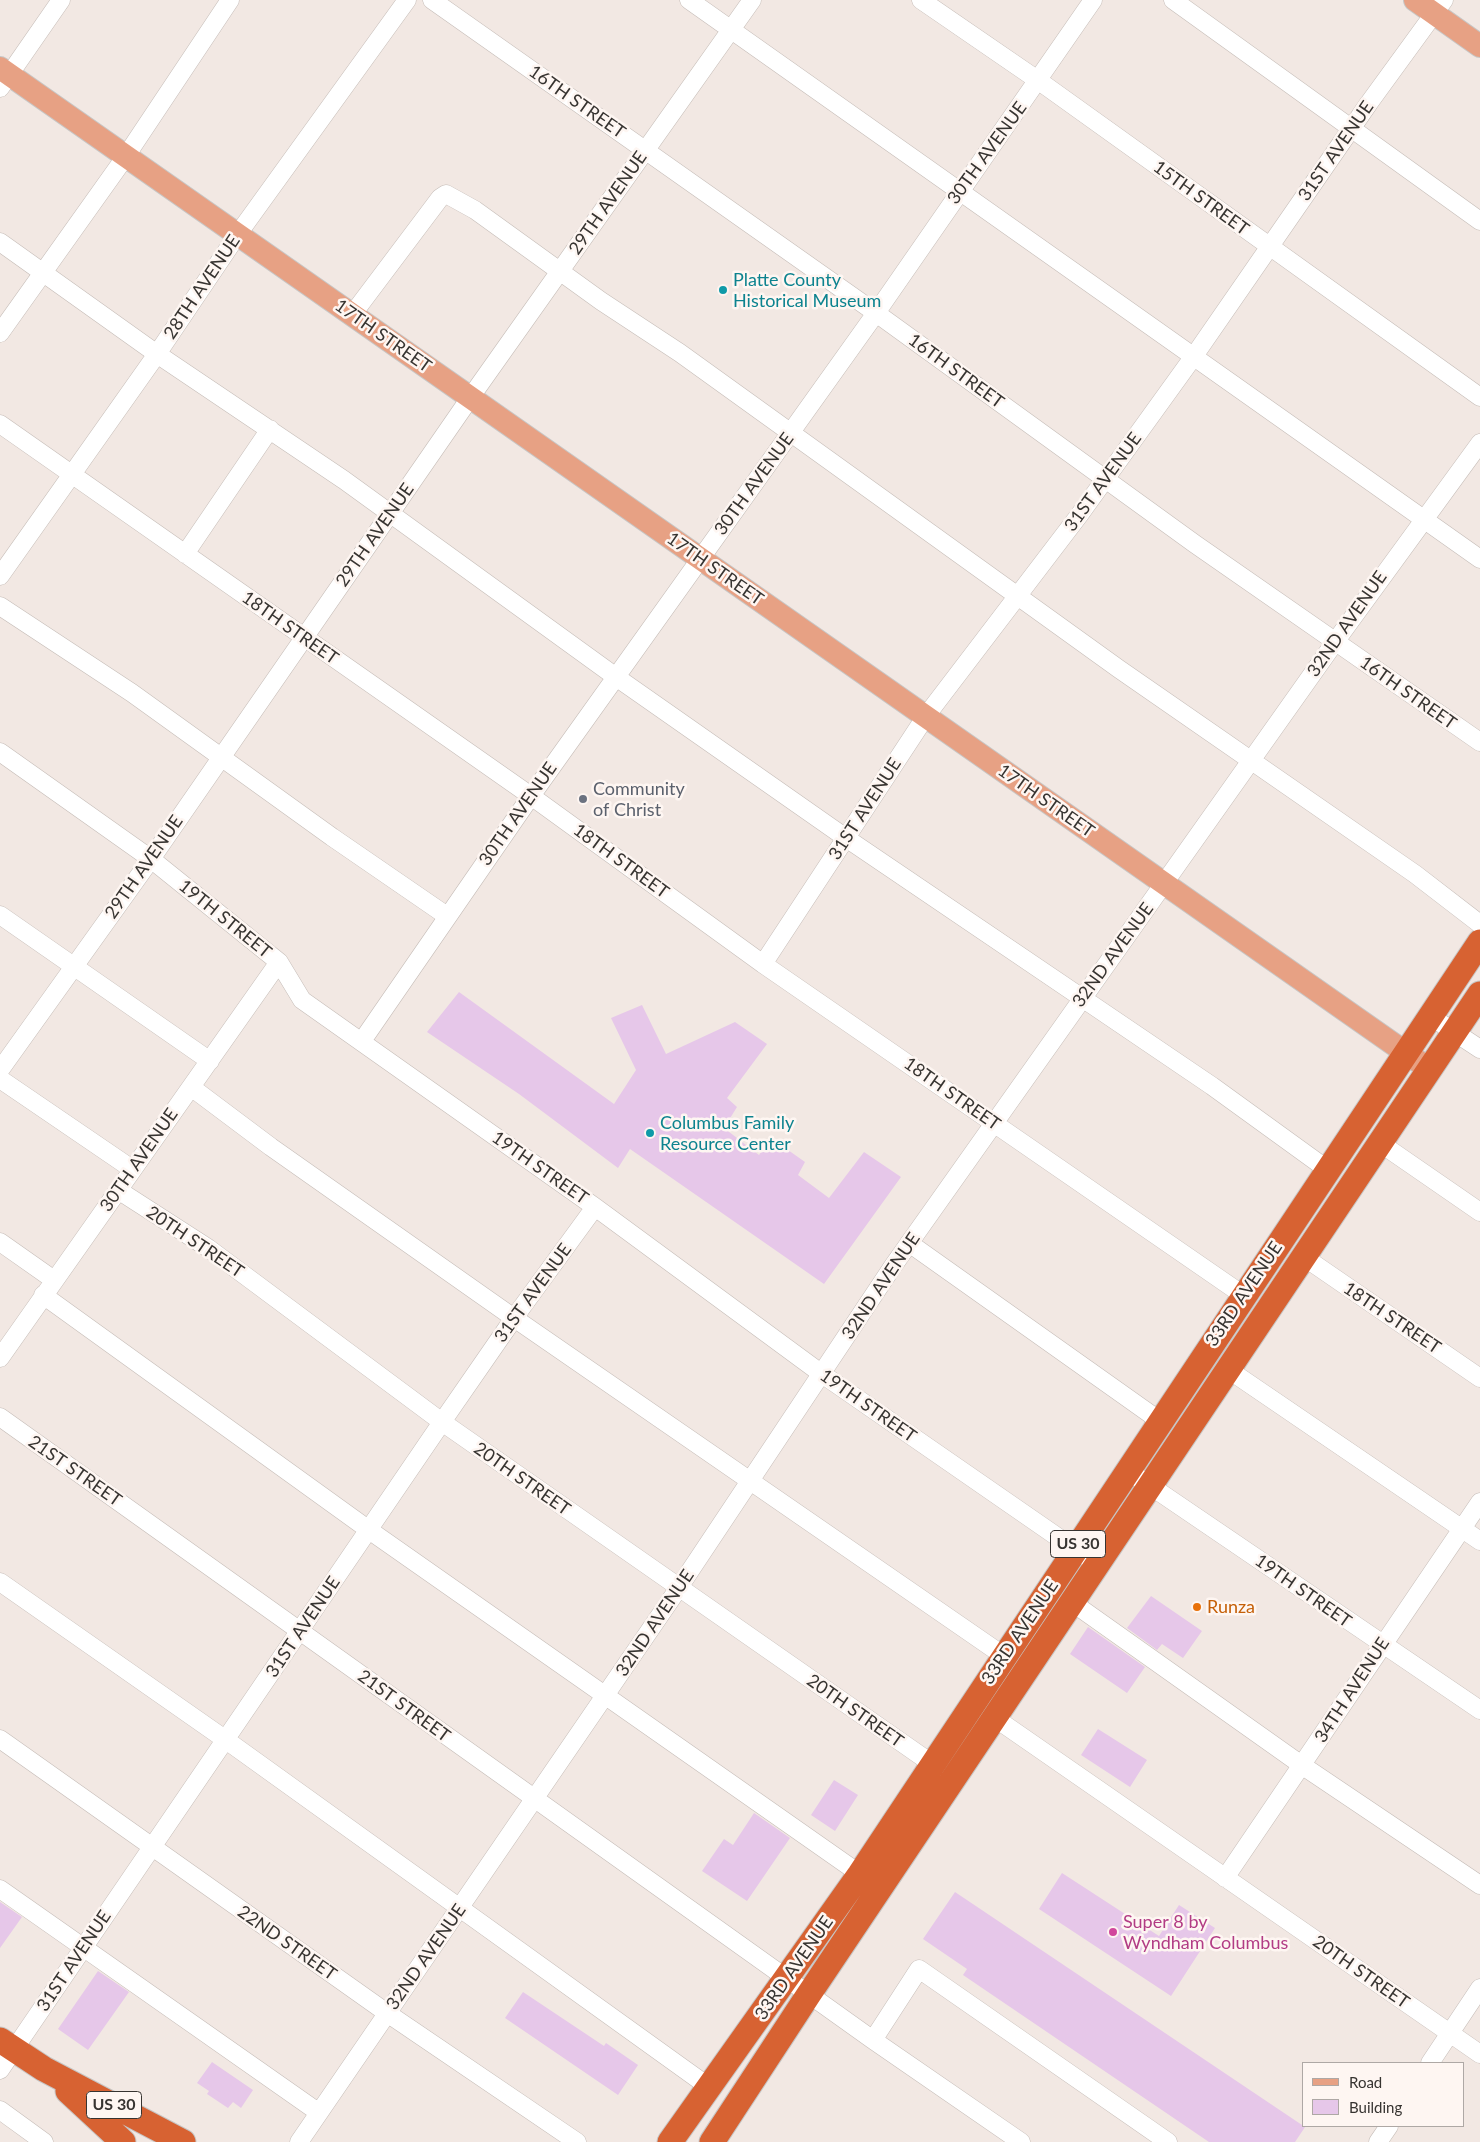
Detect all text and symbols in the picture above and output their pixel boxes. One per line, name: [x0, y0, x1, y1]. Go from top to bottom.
street label: 16TH STREET: [525, 61, 629, 143]
street label: 31ST AVENUE: [1294, 97, 1378, 205]
street label: 30TH AVENUE: [943, 98, 1031, 208]
street label: 29TH AVENUE: [564, 147, 652, 259]
street label: 15TH STREET: [1149, 156, 1253, 240]
street label: 28TH AVENUE: [159, 231, 245, 343]
place label: Platte County Historical Museum: [733, 269, 881, 312]
marker: Platte County Historical Museum: [717, 284, 729, 296]
street label: 17TH STREET: [331, 295, 435, 377]
street label: 16TH STREET: [904, 329, 1008, 413]
street label: 31ST AVENUE: [1060, 428, 1146, 536]
street label: 30TH AVENUE: [710, 429, 798, 539]
street label: 29TH AVENUE: [331, 479, 419, 591]
street label: 17TH STREET: [663, 528, 767, 610]
street label: 32ND AVENUE: [1303, 567, 1391, 681]
street label: 18TH STREET: [238, 587, 342, 669]
street label: 16TH STREET: [1356, 652, 1460, 734]
street label: 31ST AVENUE: [824, 754, 906, 864]
street label: 30TH AVENUE: [474, 758, 562, 870]
street label: 17TH STREET: [994, 760, 1098, 842]
place label: Community of Christ: [593, 778, 685, 821]
marker: Community of Christ: [577, 793, 589, 805]
street label: 29TH AVENUE: [100, 811, 188, 923]
street label: 18TH STREET: [569, 819, 673, 903]
street label: 19TH STREET: [174, 875, 276, 963]
street label: 32ND AVENUE: [1068, 898, 1158, 1012]
street label: 18TH STREET: [900, 1053, 1004, 1135]
street label: 30TH AVENUE: [95, 1104, 183, 1216]
place label: Columbus Family Resource Center: [660, 1112, 794, 1154]
street label: 19TH STREET: [488, 1127, 592, 1209]
marker: Columbus Family Resource Center: [644, 1127, 656, 1139]
street label: 20TH STREET: [142, 1201, 248, 1283]
street label: 32ND AVENUE: [837, 1229, 925, 1343]
street label: 33RD AVENUE: [1201, 1238, 1287, 1350]
street label: 31ST AVENUE: [490, 1239, 576, 1347]
street label: 18TH STREET: [1339, 1277, 1445, 1359]
street label: 19TH STREET: [816, 1365, 920, 1447]
street label: 21ST STREET: [24, 1431, 126, 1511]
street label: 20TH STREET: [470, 1438, 574, 1520]
road number: US 30: [1050, 1530, 1106, 1558]
street label: 19TH STREET: [1251, 1550, 1355, 1632]
street label: 32ND AVENUE: [611, 1566, 699, 1680]
street label: 31ST AVENUE: [261, 1572, 345, 1682]
street label: 33RD AVENUE: [977, 1576, 1063, 1688]
place label: Runza: [1207, 1596, 1255, 1618]
marker: Runza: [1191, 1601, 1203, 1613]
street label: 34TH AVENUE: [1310, 1633, 1394, 1747]
street label: 21ST STREET: [354, 1665, 454, 1747]
street label: 20TH STREET: [803, 1670, 907, 1752]
street label: 32ND AVENUE: [382, 1900, 470, 2014]
street label: 22ND STREET: [233, 1901, 341, 1985]
street label: 31ST AVENUE: [32, 1906, 116, 2016]
place label: Super 8 by Wyndham Columbus: [1123, 1911, 1288, 1954]
street label: 33RD AVENUE: [750, 1912, 838, 2024]
marker: Super 8 by Wyndham Columbus: [1107, 1926, 1119, 1938]
street label: 20TH STREET: [1309, 1931, 1413, 2013]
legend: [1302, 2062, 1465, 2127]
text: Road: [1349, 2073, 1382, 2091]
road number: US 30: [86, 2092, 142, 2118]
text: Building: [1349, 2098, 1402, 2116]

